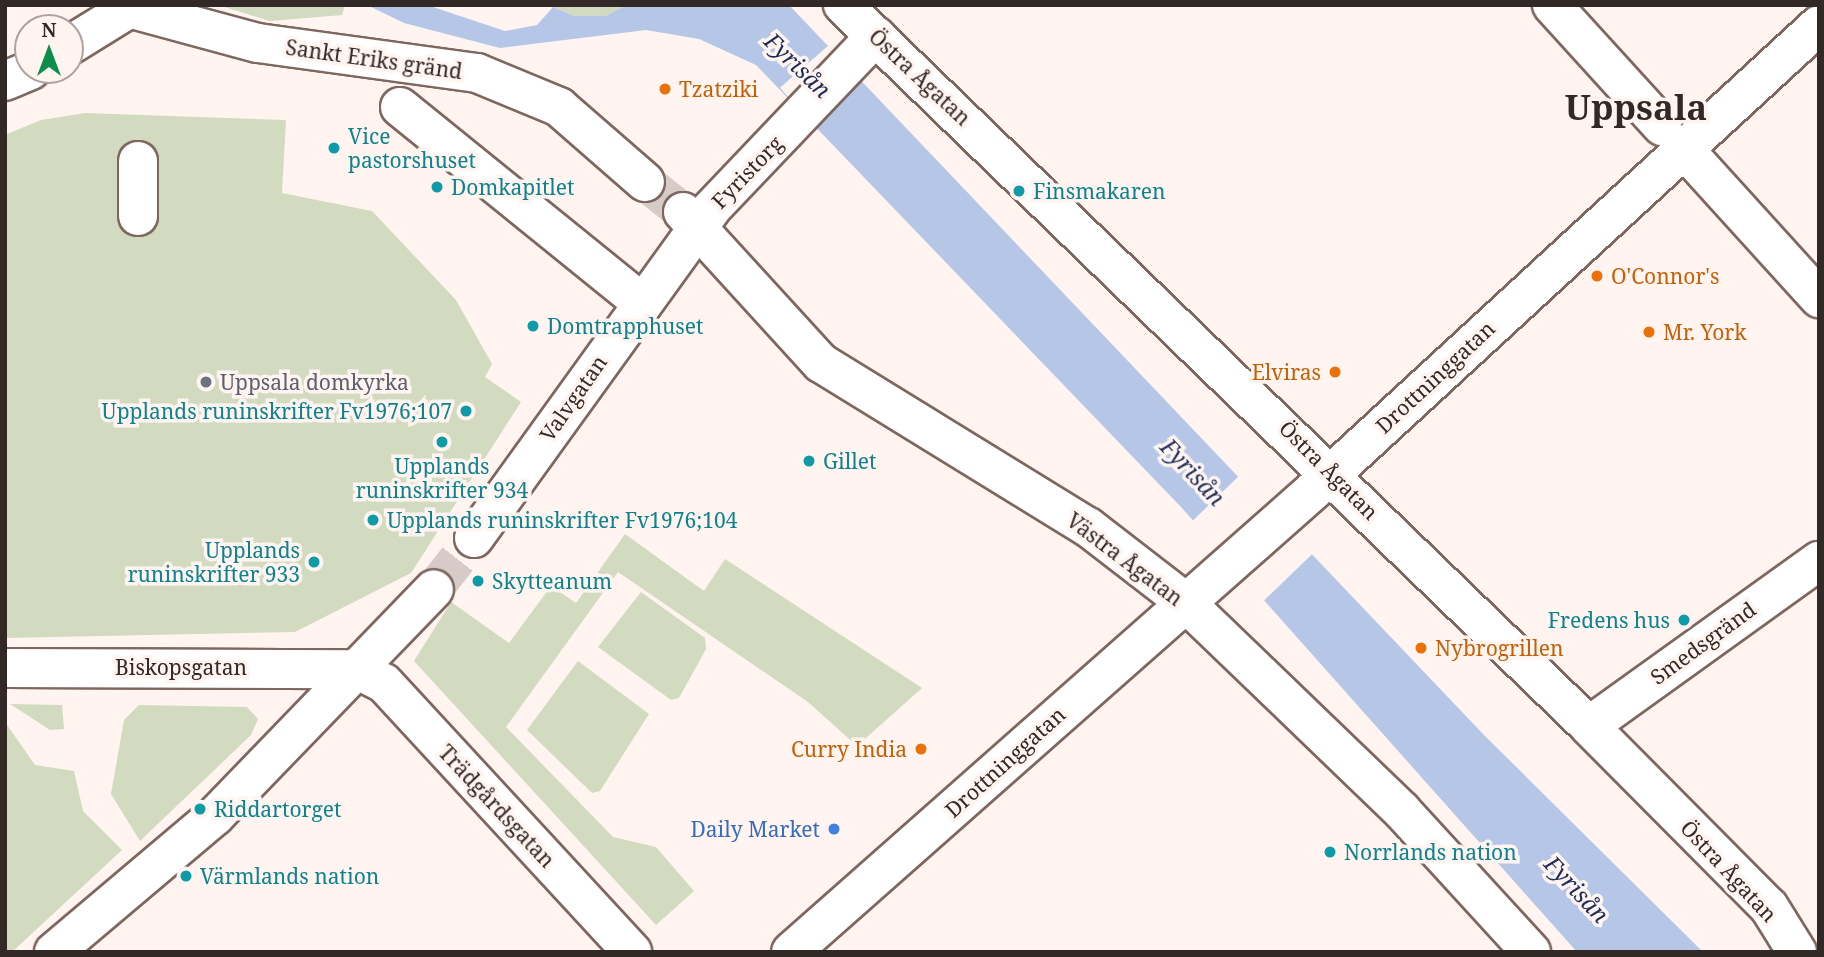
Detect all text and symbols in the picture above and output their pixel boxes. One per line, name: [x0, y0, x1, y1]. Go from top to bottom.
north arrow: [14, 14, 84, 84]
text: N: [42, 17, 56, 43]
street label: Östra Ågatan: [864, 24, 976, 130]
water label: Fyrisån: [759, 27, 837, 103]
street label: Sankt Eriks gränd: [284, 34, 464, 84]
place label: Tzatziki: [679, 76, 758, 102]
marker: Tzatziki: [657, 81, 673, 97]
district label: Uppsala: [1565, 86, 1707, 128]
place label: Vice pastorshuset: [348, 123, 476, 173]
street label: Fyristorg: [706, 131, 788, 213]
marker: Vice pastorshuset: [326, 140, 342, 156]
place label: Domkapitlet: [451, 174, 574, 200]
place label: Finsmakaren: [1033, 178, 1166, 204]
marker: Domkapitlet: [429, 179, 445, 195]
marker: Finsmakaren: [1011, 183, 1027, 199]
place label: O'Connor's: [1611, 263, 1719, 289]
marker: O'Connor's: [1589, 268, 1605, 284]
place label: Domtrapphuset: [547, 313, 703, 339]
street label: Drottninggatan: [1370, 316, 1500, 438]
marker: Domtrapphuset: [525, 318, 541, 334]
place label: Mr. York: [1663, 319, 1747, 345]
marker: Mr. York: [1641, 324, 1657, 340]
street label: Valvgatan: [534, 350, 612, 446]
place label: Elviras: [1252, 359, 1321, 385]
marker: Elviras: [1327, 364, 1343, 380]
place label: Uppsala domkyrka: [220, 369, 409, 395]
marker: Uppsala domkyrka: [198, 374, 214, 390]
place label: Upplands runinskrifter Fv1976;107: [102, 398, 452, 424]
marker: Upplands runinskrifter Fv1976;107: [458, 403, 474, 419]
street label: Östra Ågatan: [1274, 415, 1384, 525]
water label: Fyrisån: [1155, 433, 1231, 511]
marker: Upplands runinskrifter 934: [434, 434, 450, 450]
place label: Gillet: [823, 448, 876, 474]
place label: Upplands runinskrifter 934: [356, 453, 528, 503]
marker: Gillet: [801, 453, 817, 469]
place label: Upplands runinskrifter Fv1976;104: [387, 507, 737, 533]
street label: Västra Ågatan: [1062, 507, 1188, 611]
marker: Upplands runinskrifter Fv1976;104: [365, 512, 381, 528]
place label: Upplands runinskrifter 933: [128, 537, 300, 587]
marker: Upplands runinskrifter 933: [306, 554, 322, 570]
place label: Skytteanum: [492, 568, 612, 594]
marker: Skytteanum: [470, 573, 486, 589]
street label: Smedsgränd: [1645, 596, 1761, 690]
place label: Fredens hus: [1548, 607, 1670, 633]
marker: Fredens hus: [1676, 612, 1692, 628]
place label: Nybrogrillen: [1435, 635, 1563, 661]
marker: Nybrogrillen: [1413, 640, 1429, 656]
street label: Biskopsgatan: [115, 654, 247, 680]
street label: Drottninggatan: [940, 701, 1070, 823]
place label: Curry India: [791, 736, 907, 762]
street label: Trädgårdsgatan: [434, 740, 560, 872]
marker: Curry India: [913, 741, 929, 757]
place label: Riddartorget: [214, 796, 341, 822]
marker: Riddartorget: [192, 801, 208, 817]
street label: Östra Ågatan: [1676, 815, 1782, 927]
place label: Daily Market: [690, 816, 820, 842]
marker: Daily Market: [826, 821, 842, 837]
place label: Norrlands nation: [1344, 839, 1517, 865]
marker: Norrlands nation: [1322, 844, 1338, 860]
water label: Fyrisån: [1539, 850, 1615, 928]
place label: Värmlands nation: [200, 863, 379, 889]
marker: Värmlands nation: [178, 868, 194, 884]

